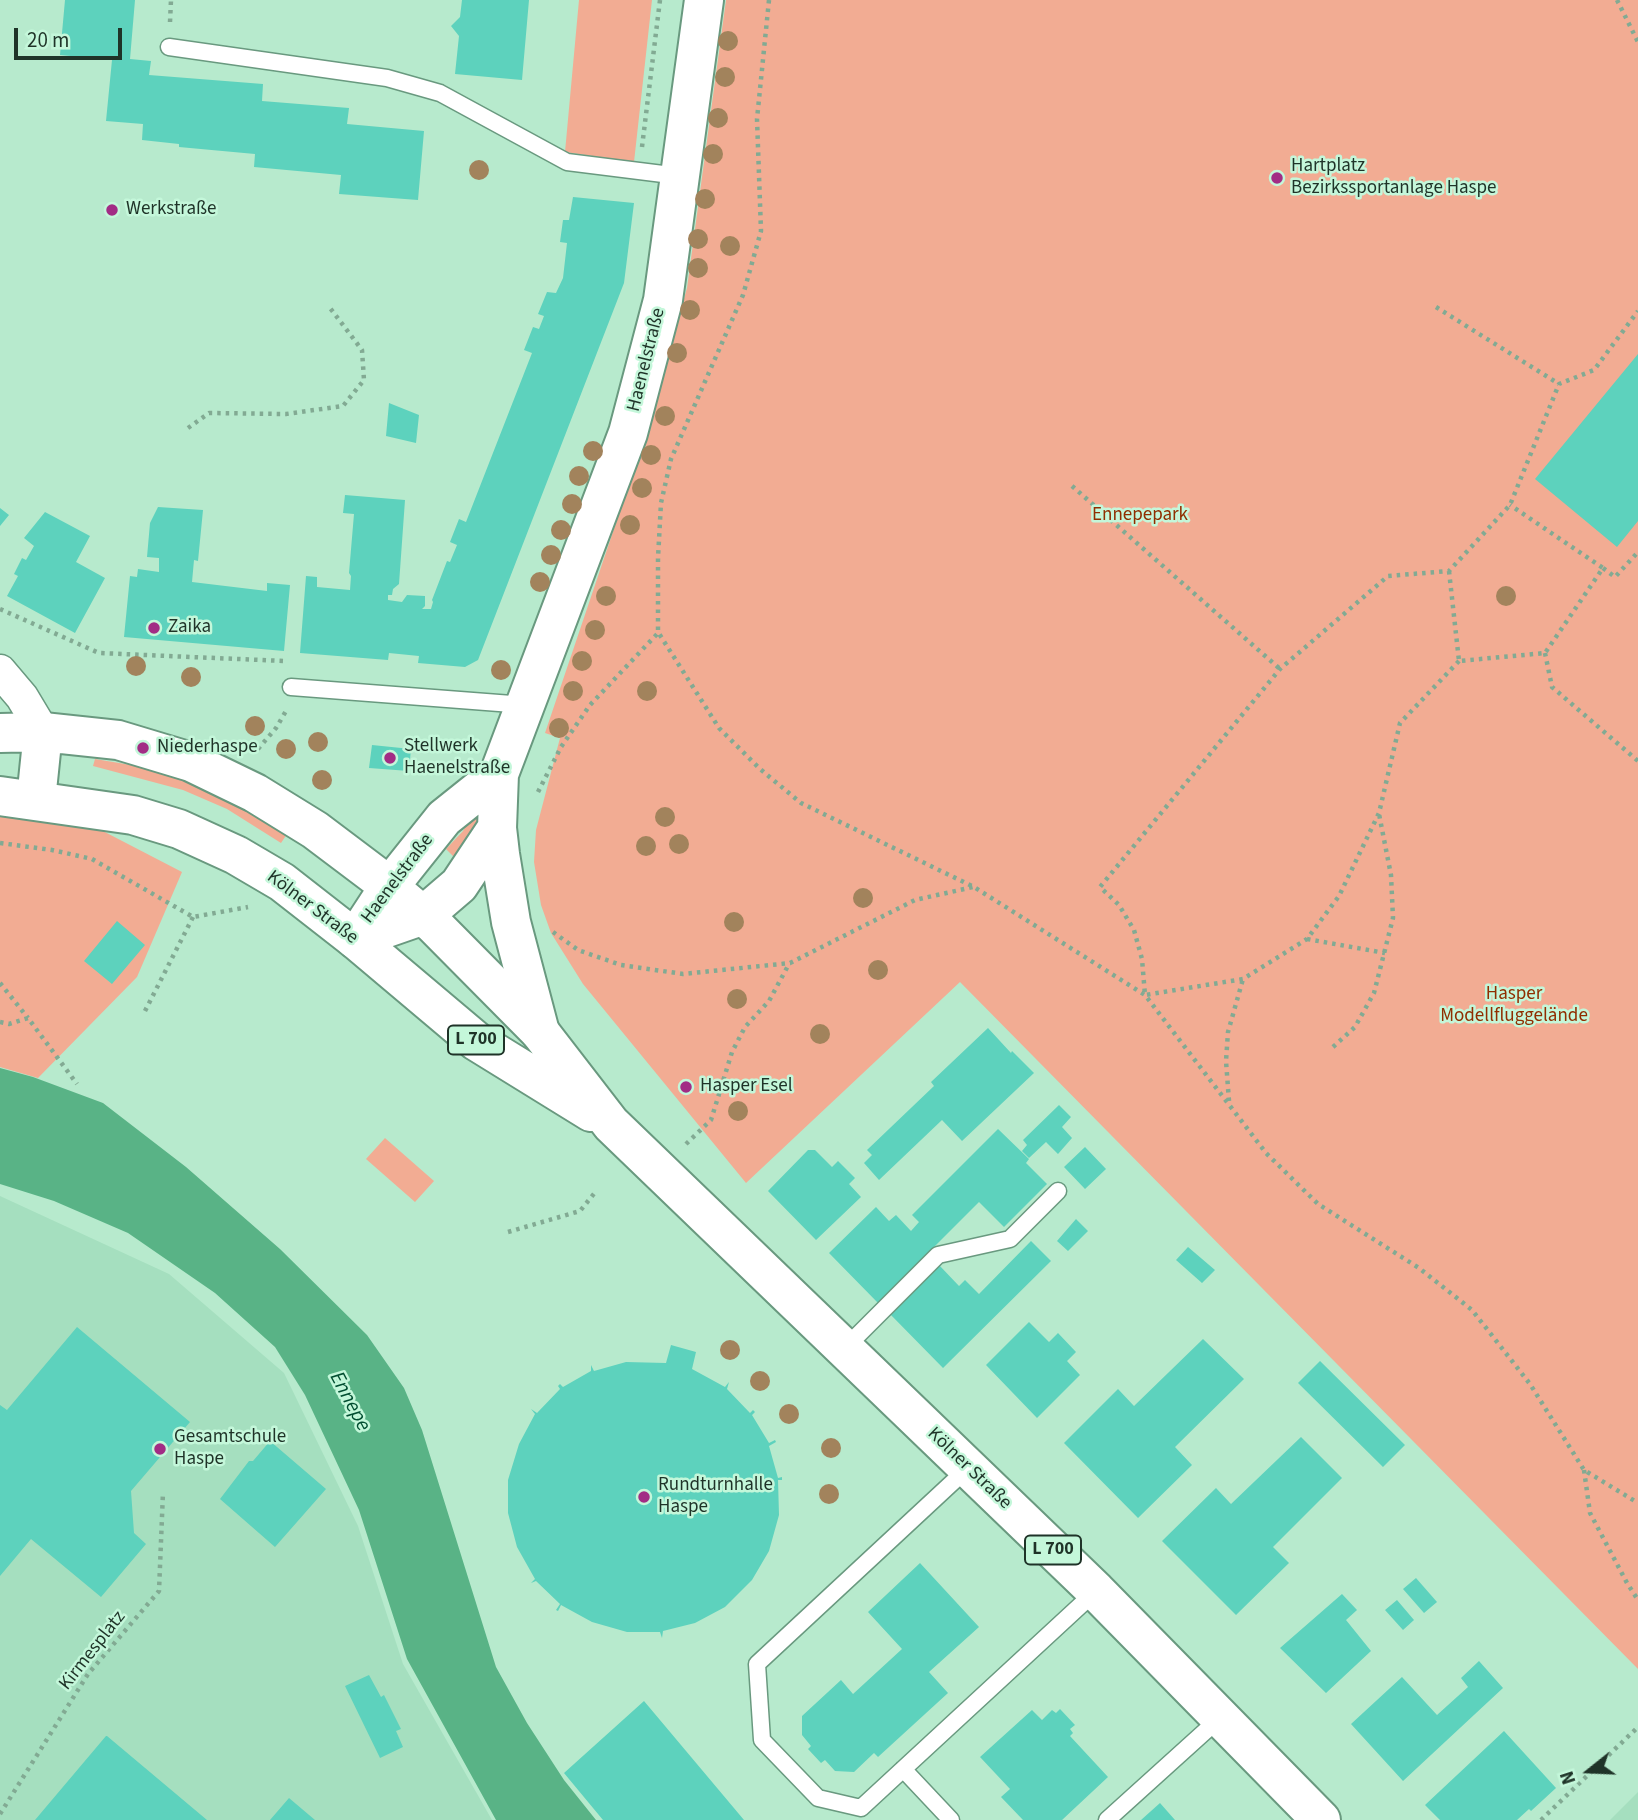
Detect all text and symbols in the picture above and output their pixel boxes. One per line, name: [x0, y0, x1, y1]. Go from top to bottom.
scale bar: [18, 14, 126, 58]
text: 20 m: [27, 25, 69, 55]
place label: Hartplatz Bezirkssportanlage Haspe: [1291, 156, 1497, 200]
marker: Hartplatz Bezirkssportanlage Haspe: [1269, 170, 1285, 186]
place label: Werkstraße: [126, 199, 216, 221]
marker: Werkstraße: [104, 202, 120, 218]
street label: Haenelstraße: [623, 306, 671, 414]
park label: Ennepepark: [1092, 505, 1188, 527]
place label: Zaika: [168, 617, 211, 639]
marker: Zaika: [146, 620, 162, 636]
place label: Stellwerk Haenelstraße: [404, 736, 510, 780]
place label: Niederhaspe: [157, 737, 258, 759]
marker: Niederhaspe: [135, 740, 151, 756]
marker: Stellwerk Haenelstraße: [382, 750, 398, 766]
street label: Haenelstraße: [357, 830, 439, 928]
street label: Kölner Straße: [262, 866, 362, 950]
park label: Hasper Modellfluggelände: [1440, 984, 1588, 1028]
road number: L 700: [448, 1026, 504, 1055]
place label: Hasper Esel: [700, 1076, 793, 1098]
marker: Hasper Esel: [678, 1079, 694, 1095]
water label: Ennepe: [323, 1368, 375, 1436]
street label: Kölner Straße: [922, 1423, 1016, 1515]
place label: Gesamtschule Haspe: [174, 1427, 286, 1471]
marker: Gesamtschule Haspe: [152, 1441, 168, 1457]
place label: Rundturnhalle Haspe: [658, 1475, 773, 1519]
marker: Rundturnhalle Haspe: [636, 1489, 652, 1505]
road number: L 700: [1025, 1535, 1081, 1564]
street label: Kirmesplatz: [55, 1607, 131, 1695]
north arrow: [1554, 1736, 1624, 1806]
text: N: [1554, 1767, 1583, 1788]

